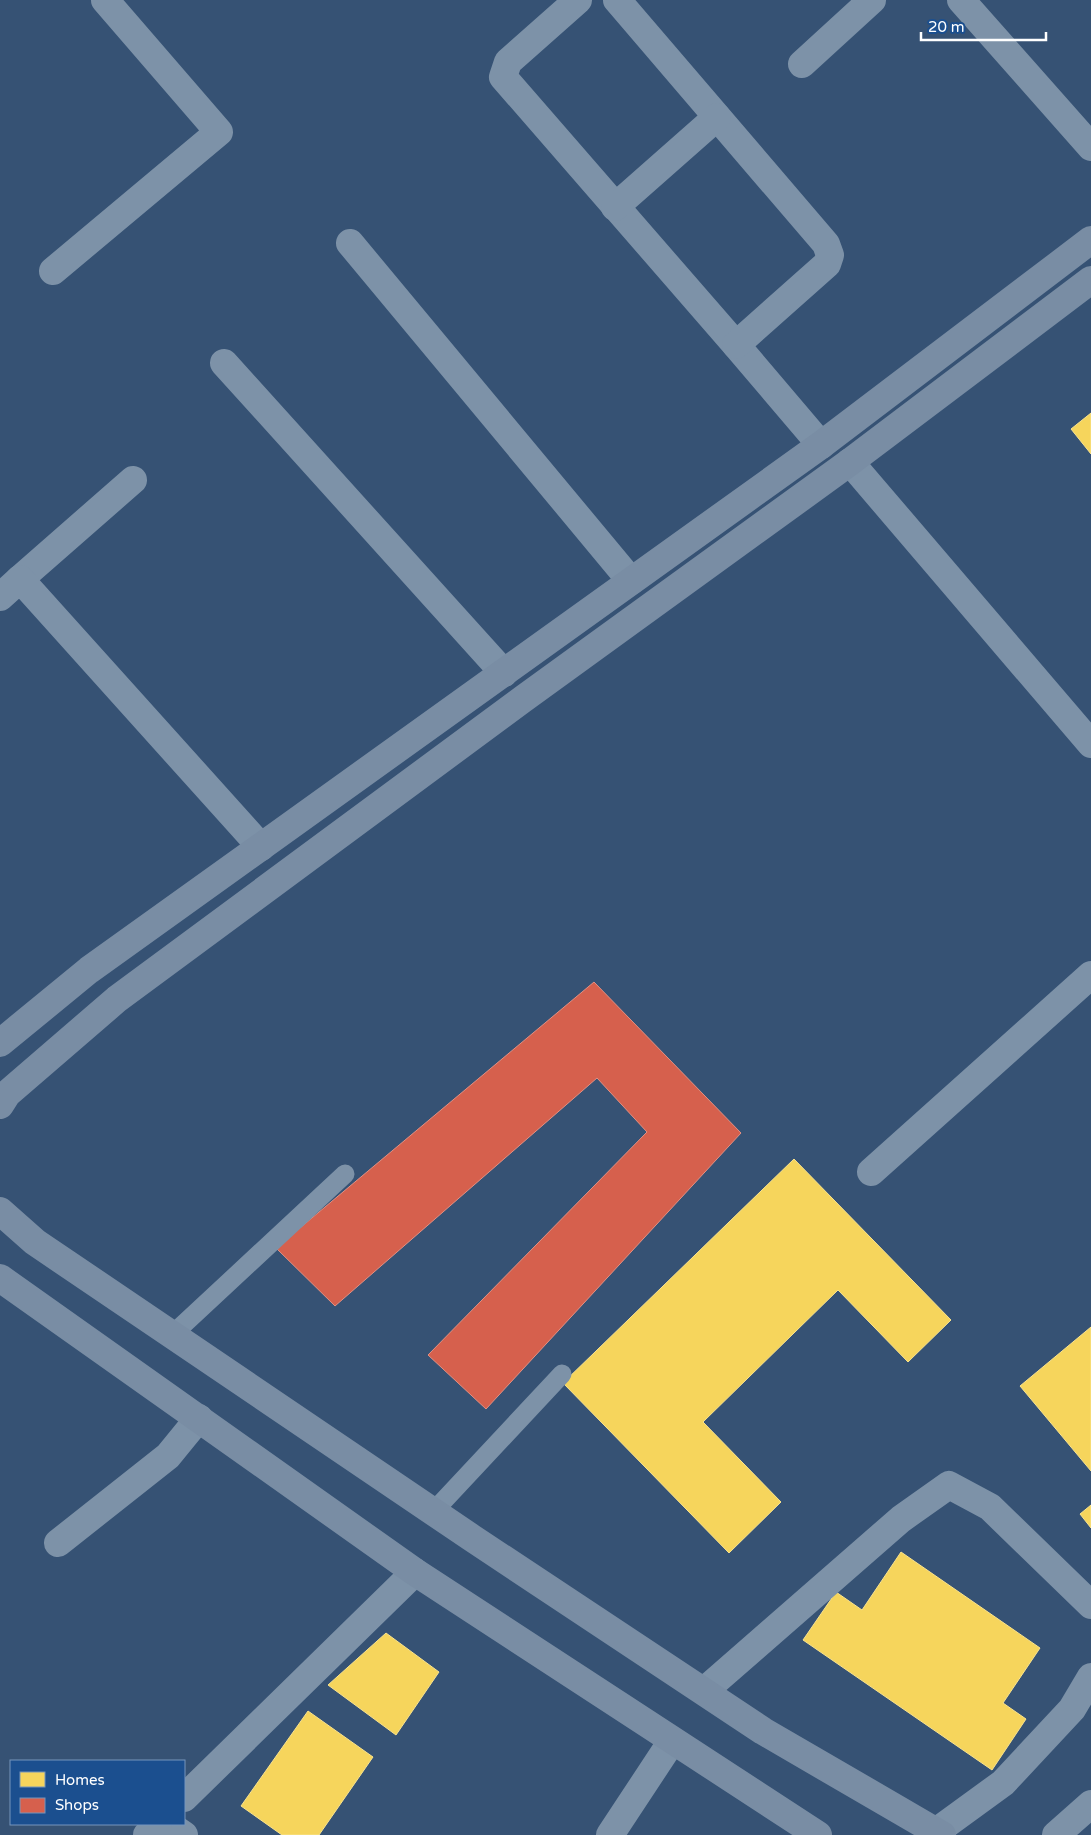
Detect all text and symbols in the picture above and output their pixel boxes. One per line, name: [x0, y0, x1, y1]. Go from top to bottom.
scale bar: [921, 10, 1046, 42]
text: 20 m: [928, 18, 965, 36]
legend: [10, 1760, 185, 1825]
text: Homes: [55, 1771, 105, 1789]
text: Shops: [55, 1796, 99, 1814]

